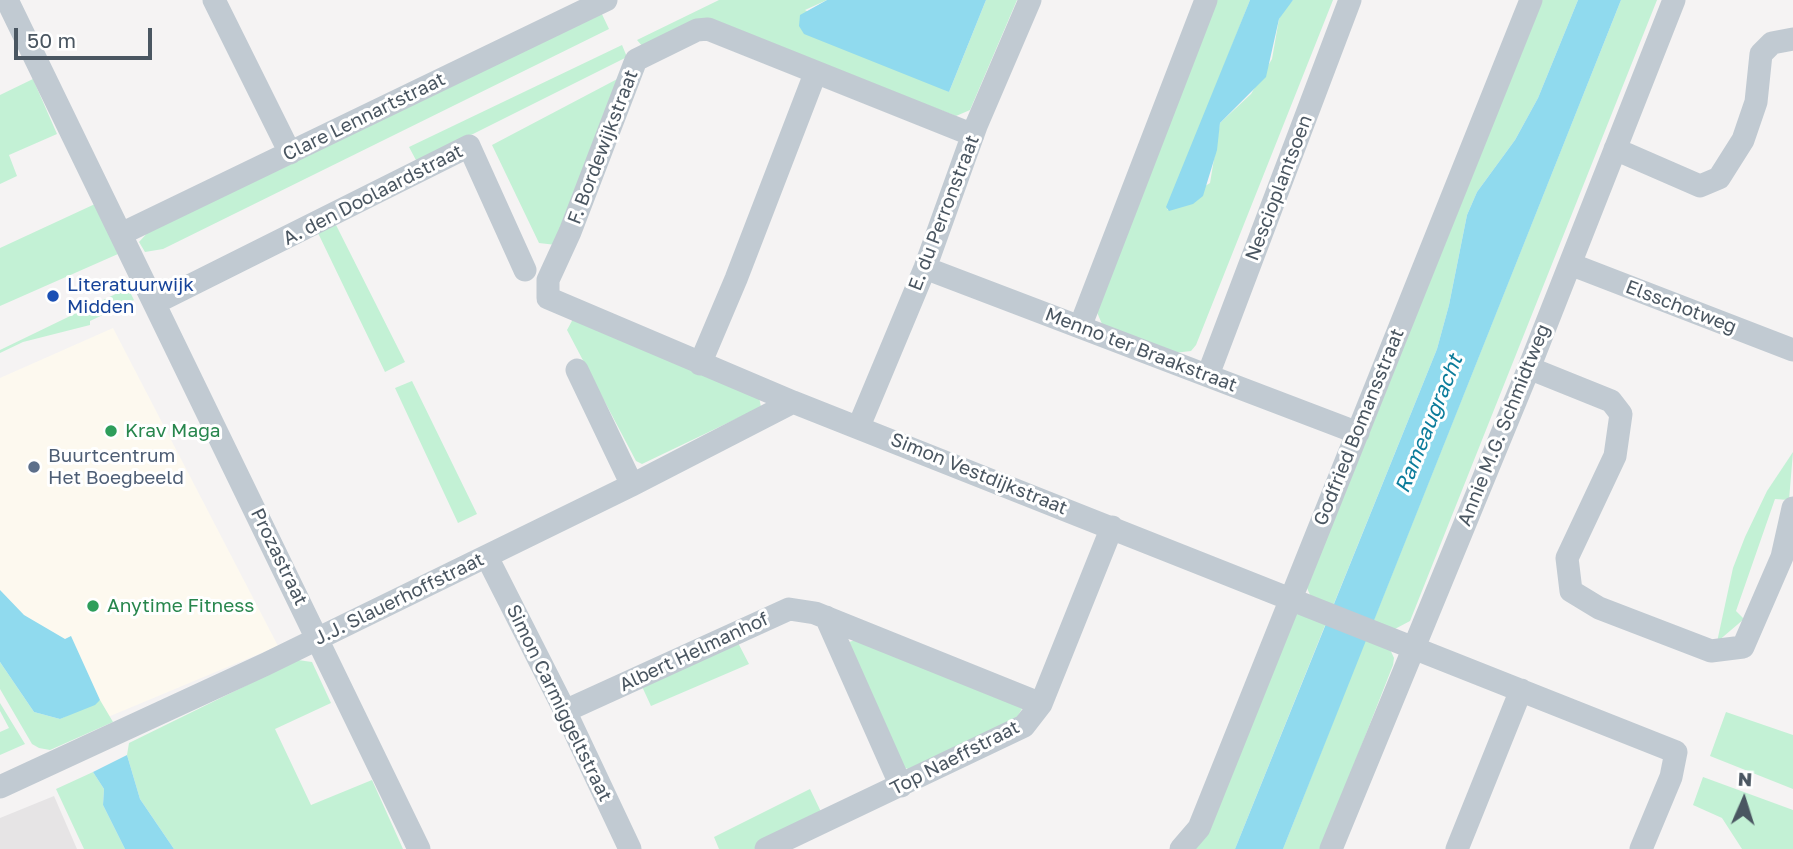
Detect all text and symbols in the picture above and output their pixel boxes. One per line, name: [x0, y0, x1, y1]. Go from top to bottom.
scale bar: [18, 14, 156, 58]
text: 50 m: [27, 27, 76, 53]
street label: F. Bordewijkstraat: [563, 67, 643, 227]
street label: Clare Lennartstraat: [279, 68, 449, 166]
street label: Nescioplantsoen: [1241, 112, 1317, 264]
street label: E. du Perronstraat: [904, 132, 984, 294]
street label: A. den Doolaardstraat: [279, 140, 467, 250]
place label: Literatuurwijk Midden: [67, 274, 194, 318]
street label: Elsschotweg: [1622, 275, 1740, 339]
marker: Literatuurwijk Midden: [45, 288, 61, 304]
street label: Menno ter Braakstraat: [1042, 303, 1240, 397]
street label: Annie M.G. Schmidtweg: [1453, 321, 1555, 529]
street label: Godfried Bomansstraat: [1309, 325, 1409, 529]
water label: Rameaugracht: [1390, 351, 1468, 497]
place label: Krav Maga: [125, 420, 221, 442]
marker: Krav Maga: [103, 423, 119, 439]
street label: Simon Vestdijkstraat: [887, 428, 1071, 520]
place label: Buurtcentrum Het Boegbeeld: [48, 445, 184, 489]
marker: Buurtcentrum Het Boegbeeld: [26, 459, 42, 475]
street label: Prozastraat: [246, 505, 312, 609]
street label: J.J. Slauerhoffstraat: [310, 548, 488, 650]
place label: Anytime Fitness: [107, 595, 254, 617]
marker: Anytime Fitness: [85, 598, 101, 614]
street label: Simon Carmiggeltstraat: [501, 601, 617, 805]
street label: Albert Helmanhof: [616, 607, 772, 697]
street label: Top Naeffstraat: [887, 716, 1023, 800]
north arrow: [1709, 765, 1779, 835]
text: N: [1737, 767, 1753, 790]

